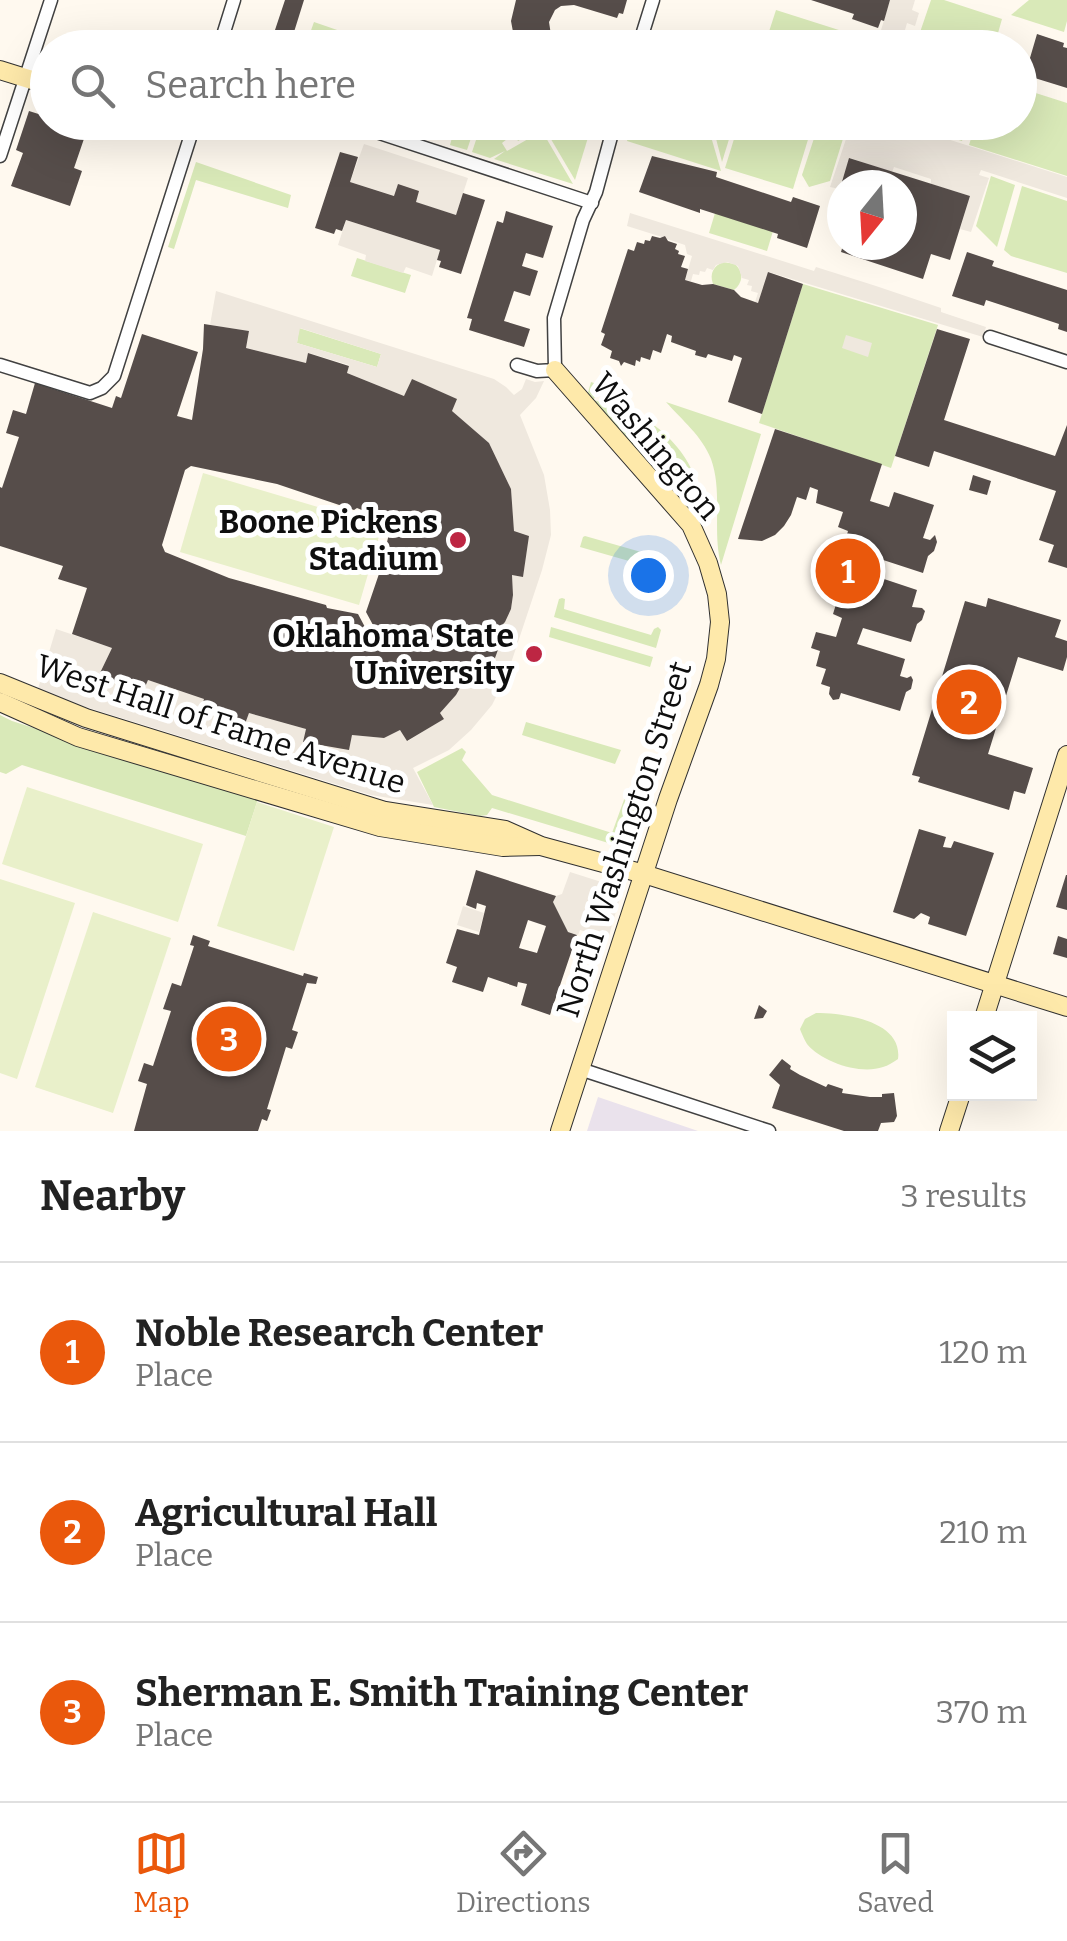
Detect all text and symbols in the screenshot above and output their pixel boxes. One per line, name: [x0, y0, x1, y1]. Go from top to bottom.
search box: [30, 30, 1037, 140]
icon: search: [65, 58, 120, 113]
text: Search here: [145, 62, 356, 108]
north arrow: [827, 170, 917, 260]
street label: Washington: [584, 365, 728, 527]
place label: Boone Pickens Stadium: [219, 503, 438, 578]
marker: Boone Pickens Stadium: [447, 529, 469, 551]
pin: 1: [816, 534, 880, 608]
your location: [623, 550, 674, 601]
place label: Oklahoma State University: [272, 617, 514, 692]
marker: Oklahoma State University: [523, 643, 545, 665]
street label: West Hall of Fame Avenue: [32, 646, 410, 802]
street label: North Washington Street: [548, 656, 700, 1022]
pin: 2: [936, 664, 1002, 740]
pin: 3: [196, 1002, 262, 1076]
map controls: [947, 1011, 1037, 1101]
button: layers: [947, 1011, 1037, 1101]
text: Nearby: [40, 1171, 185, 1221]
text: 3 results: [901, 1177, 1027, 1215]
text: Noble Research Center: [135, 1310, 543, 1356]
text: 1: [66, 1333, 79, 1371]
text: 120 m: [939, 1333, 1027, 1371]
text: Place: [135, 1356, 213, 1394]
text: Agricultural Hall: [135, 1490, 438, 1536]
text: 2: [63, 1513, 82, 1551]
text: 210 m: [939, 1513, 1027, 1551]
text: Place: [135, 1536, 213, 1574]
text: Sherman E. Smith Training Center: [135, 1670, 748, 1716]
text: 3: [63, 1693, 82, 1731]
text: 370 m: [936, 1693, 1027, 1731]
text: Place: [135, 1716, 213, 1754]
tab: Map: [133, 1826, 190, 1919]
tab: Directions: [456, 1826, 591, 1919]
tab: Saved: [857, 1826, 934, 1919]

